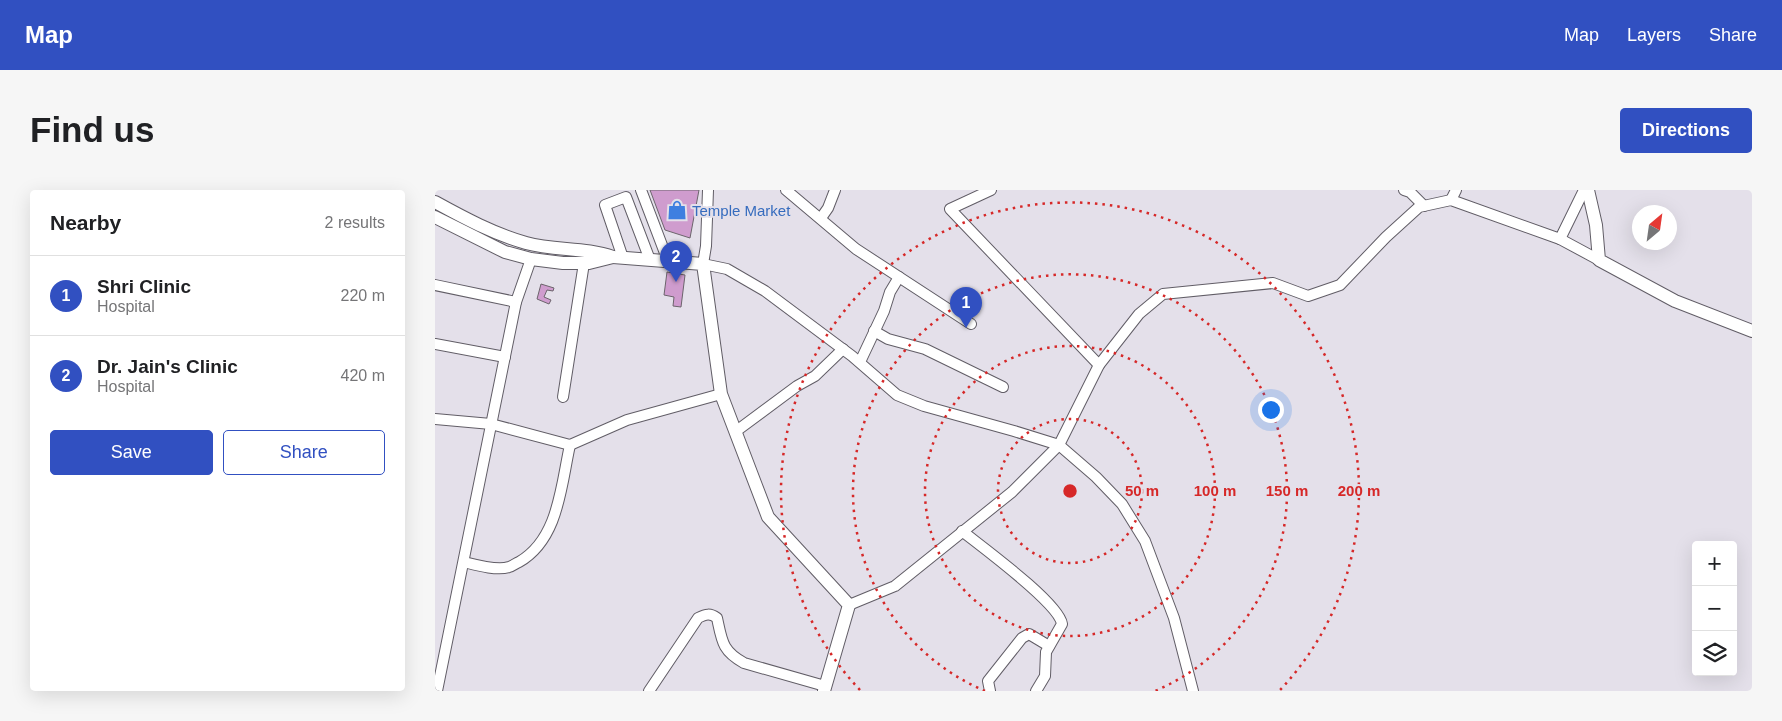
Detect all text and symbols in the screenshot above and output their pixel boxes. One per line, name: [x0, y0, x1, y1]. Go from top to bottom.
text: Map: [25, 21, 73, 48]
text: Map: [1564, 25, 1599, 45]
text: Layers: [1627, 25, 1681, 45]
text: Share: [1709, 25, 1757, 45]
button: Directions: [1620, 108, 1752, 153]
text: Find us: [30, 110, 154, 149]
shop icon: Temple Market: [666, 199, 688, 221]
place label: Temple Market: [692, 202, 791, 219]
north arrow: [1632, 205, 1677, 250]
text: Nearby: [50, 211, 121, 234]
text: 2 results: [325, 214, 385, 231]
pin: 2: [660, 241, 692, 282]
text: Shri Clinic: [97, 276, 191, 297]
text: 1: [62, 287, 70, 304]
text: 220 m: [341, 287, 385, 304]
pin: 1: [950, 287, 982, 328]
text: Hospital: [97, 298, 155, 315]
text: Dr. Jain's Clinic: [97, 356, 238, 377]
text: 2: [62, 367, 70, 384]
text: 420 m: [341, 367, 385, 384]
text: Hospital: [97, 378, 155, 395]
your location: [1258, 397, 1284, 423]
button: Save: [50, 430, 213, 475]
button: Share: [223, 430, 385, 475]
centre of rings: [1061, 482, 1079, 500]
text: 50 m: [1125, 482, 1159, 499]
text: 100 m: [1194, 482, 1236, 499]
text: 150 m: [1266, 482, 1308, 499]
text: 200 m: [1338, 482, 1380, 499]
map controls: [1692, 541, 1737, 676]
button: +: [1692, 541, 1737, 586]
button: −: [1692, 586, 1737, 631]
button: layers: [1692, 631, 1737, 676]

